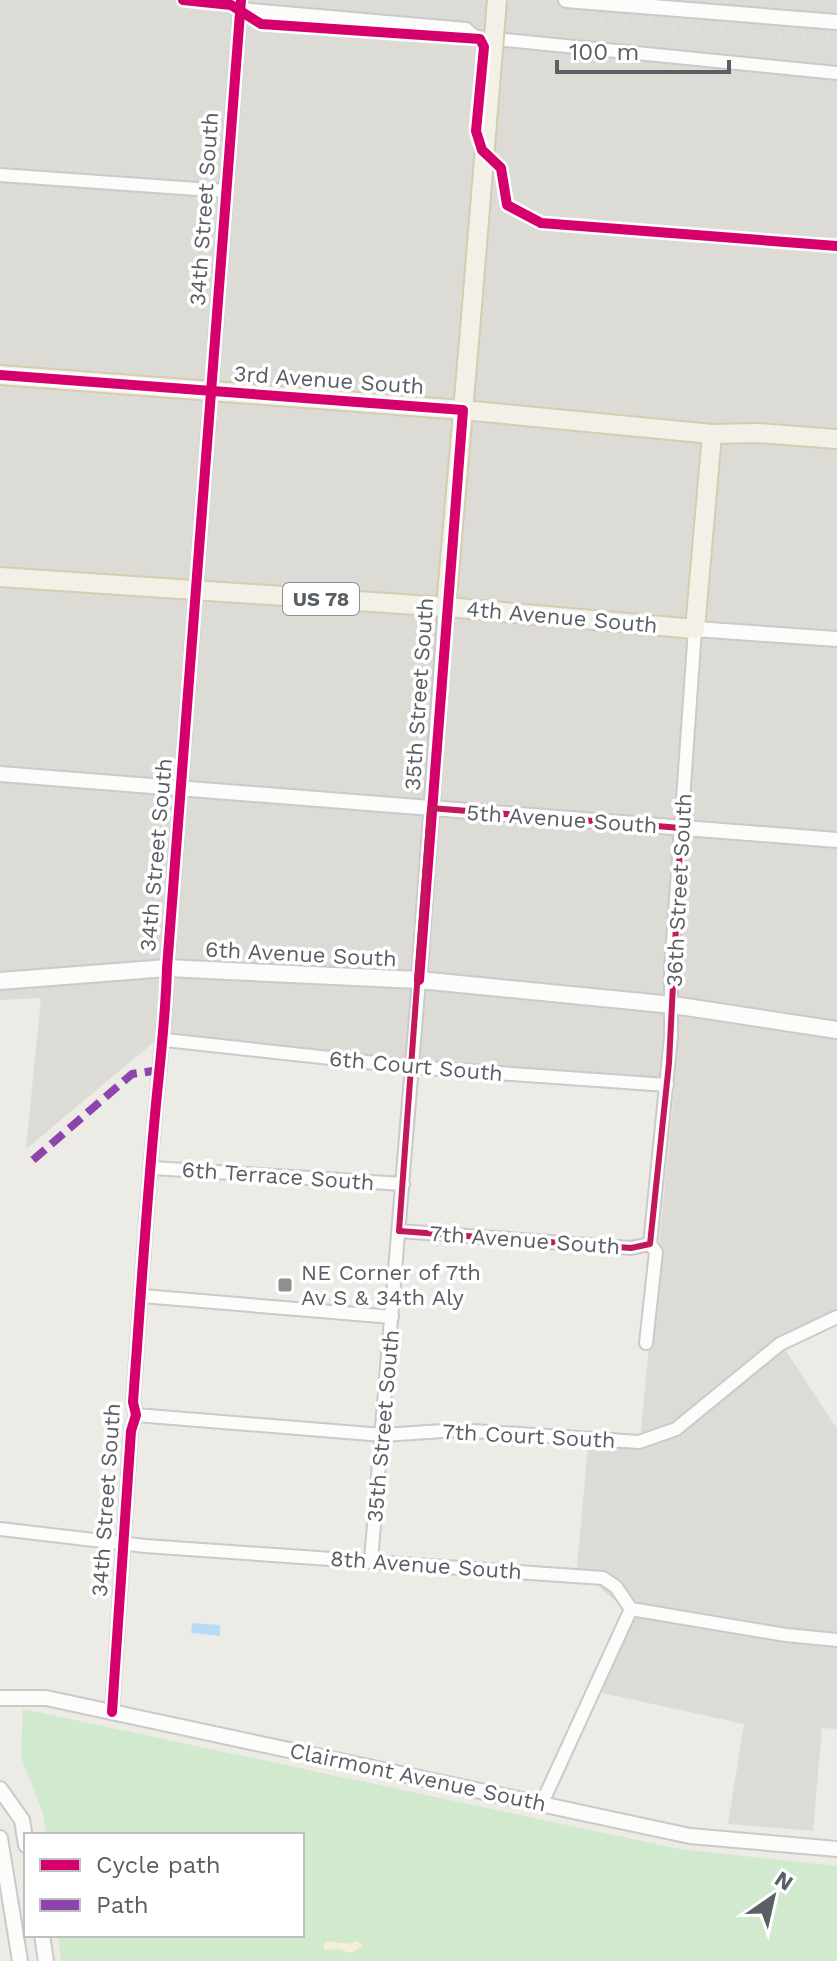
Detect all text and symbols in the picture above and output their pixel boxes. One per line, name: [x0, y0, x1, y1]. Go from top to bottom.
scale bar: [557, 24, 729, 74]
text: 100 m: [569, 38, 639, 66]
street label: 34th Street South: [185, 111, 223, 307]
street label: 3rd Avenue South: [233, 361, 425, 399]
road number: US 78: [283, 583, 359, 615]
street label: 4th Avenue South: [465, 596, 659, 638]
street label: 35th Street South: [400, 597, 438, 791]
street label: 34th Street South: [135, 757, 177, 953]
street label: 36th Street South: [661, 792, 697, 988]
street label: 5th Avenue South: [466, 800, 658, 838]
street label: 6th Avenue South: [205, 936, 397, 972]
street label: 6th Court South: [328, 1046, 504, 1086]
street label: 6th Terrace South: [181, 1157, 375, 1195]
street label: 7th Avenue South: [429, 1221, 621, 1259]
place label: NE Corner of 7th Av S & 34th Aly: [301, 1260, 481, 1310]
marker: NE Corner of 7th Av S & 34th Aly: [276, 1276, 294, 1294]
street label: 35th Street South: [362, 1329, 404, 1523]
street label: 34th Street South: [87, 1402, 125, 1598]
street label: 7th Court South: [442, 1419, 616, 1453]
street label: 8th Avenue South: [329, 1546, 523, 1584]
street label: Clairmont Avenue South: [287, 1738, 549, 1816]
legend: [24, 1833, 304, 1937]
text: Cycle path: [96, 1851, 221, 1879]
north arrow: [733, 1857, 813, 1937]
text: N: [770, 1866, 798, 1896]
text: Path: [96, 1891, 149, 1919]

